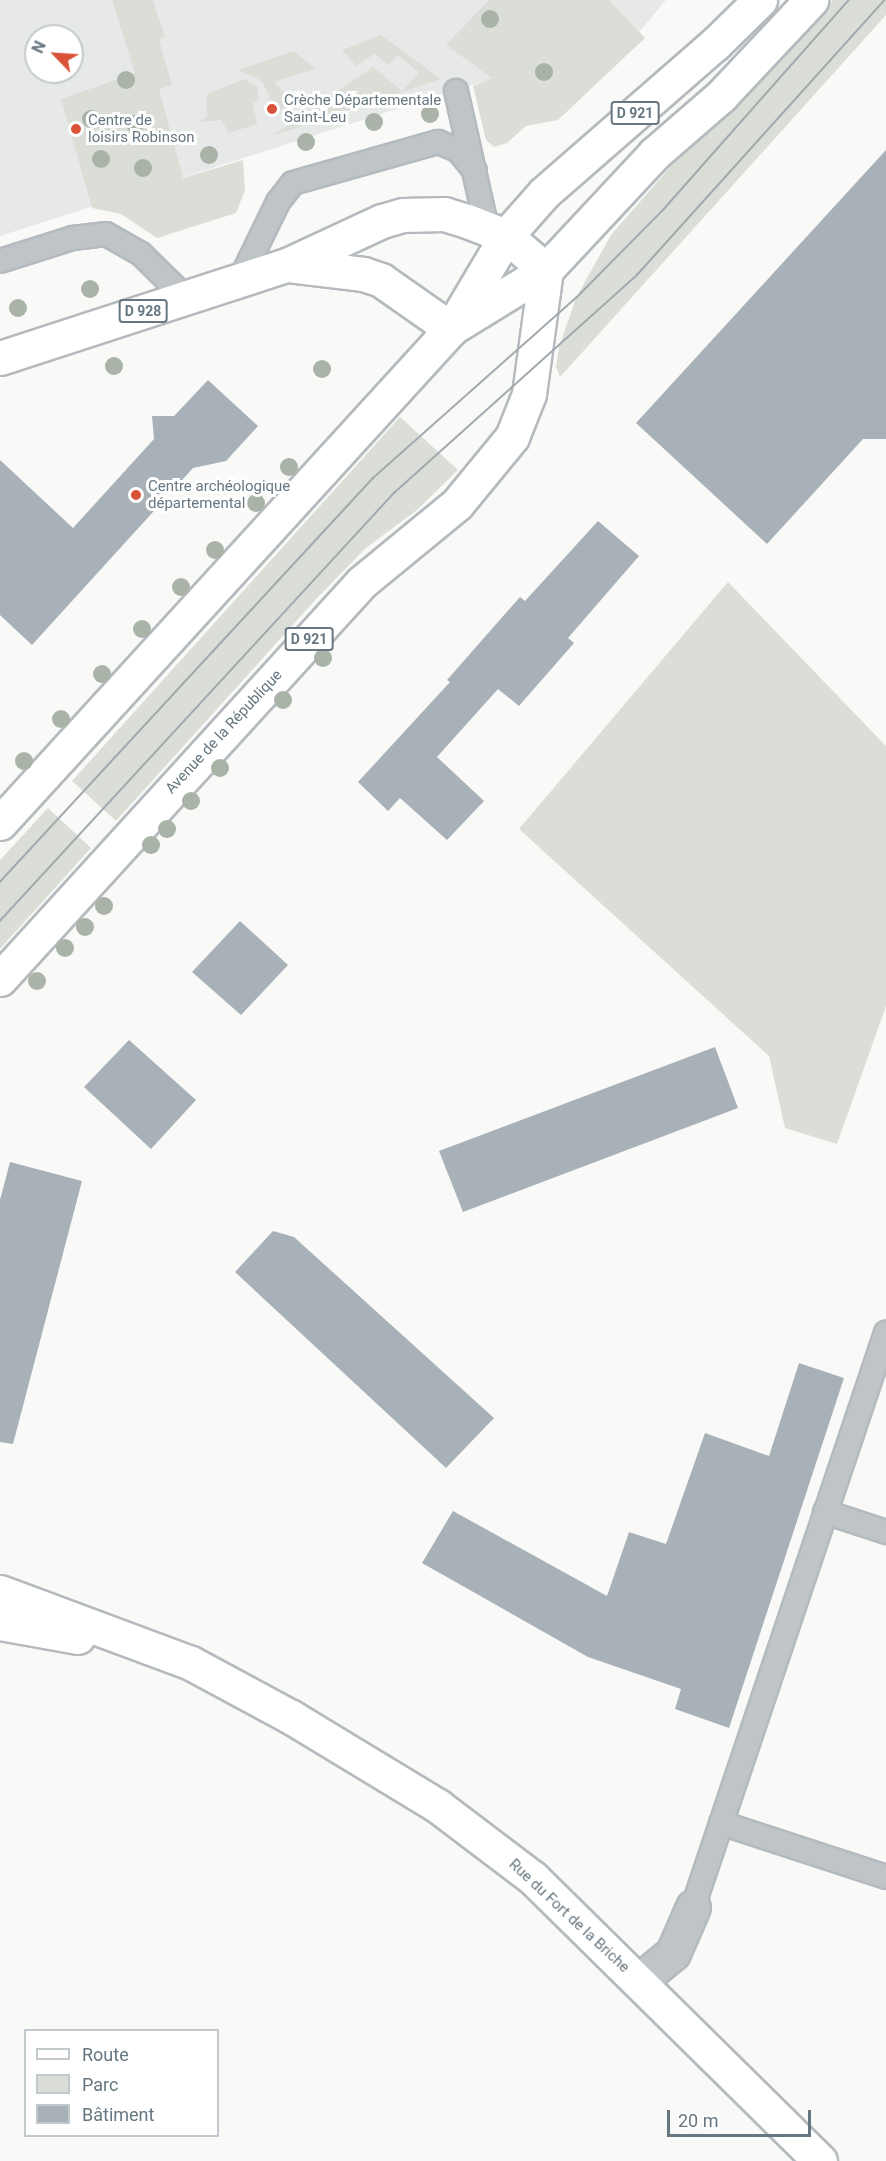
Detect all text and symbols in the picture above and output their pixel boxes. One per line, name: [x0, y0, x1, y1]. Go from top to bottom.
north arrow: [24, 24, 84, 84]
text: N: [28, 38, 50, 56]
place label: Crèche Départementale Saint-Leu: [284, 91, 441, 126]
marker: Crèche Départementale Saint-Leu: [265, 102, 279, 116]
road number: D 921: [610, 102, 660, 124]
place label: Centre de loisirs Robinson: [88, 111, 195, 146]
marker: Centre de loisirs Robinson: [69, 122, 83, 136]
road number: D 928: [118, 300, 168, 322]
place label: Centre archéologique départemental: [148, 477, 290, 512]
marker: Centre archéologique départemental: [129, 488, 143, 502]
road number: D 921: [284, 628, 334, 650]
street label: Avenue de la République: [162, 666, 286, 798]
street label: Rue du Fort de la Briche: [505, 1855, 633, 1977]
legend: [24, 2029, 219, 2137]
text: Route: [82, 2044, 129, 2065]
text: Parc: [82, 2074, 118, 2095]
scale bar: [670, 2098, 814, 2136]
text: Bâtiment: [82, 2104, 154, 2125]
text: 20 m: [678, 2110, 718, 2131]

